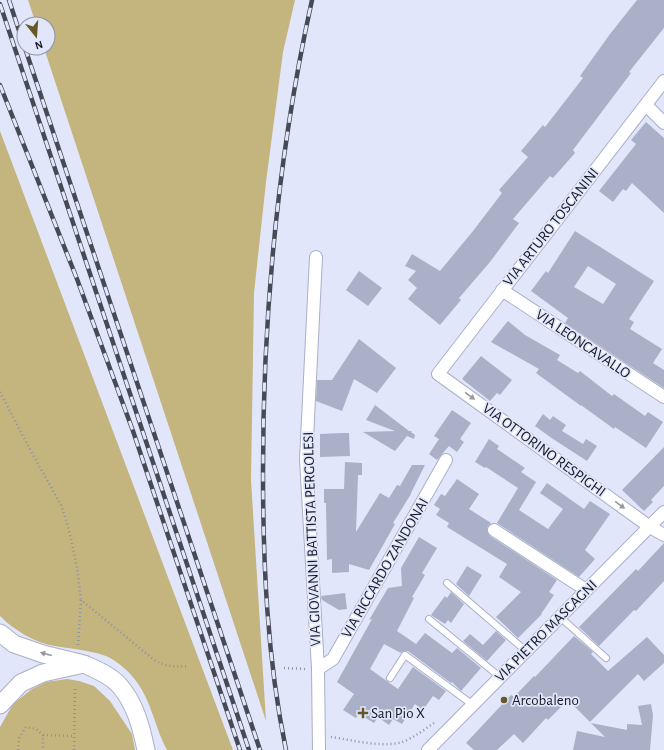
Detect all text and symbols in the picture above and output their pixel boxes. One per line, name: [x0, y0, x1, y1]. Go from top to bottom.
north arrow: [16, 16, 56, 56]
text: N: [34, 39, 44, 51]
street label: VIA ARTURO TOSCANINI: [500, 165, 602, 289]
street label: VIA LEONCAVALLO: [533, 307, 633, 381]
one-way arrow: [464, 392, 475, 400]
street label: VIA OTTORINO RESPIGHI: [480, 400, 608, 500]
street label: VIA GIOVANNI BATTISTA PERGOLESI: [301, 431, 323, 647]
street label: VIA RICCARDO ZANDONAI: [339, 495, 431, 641]
one-way arrow: [615, 501, 626, 509]
street label: VIA PIETRO MASCAGNI: [492, 577, 600, 685]
one-way arrow: [40, 651, 52, 657]
place label: Arcobaleno: [512, 693, 579, 708]
marker: Arcobaleno: [499, 695, 509, 705]
place label: San Pio X: [371, 706, 425, 721]
marker: San Pio X: [358, 708, 368, 718]

